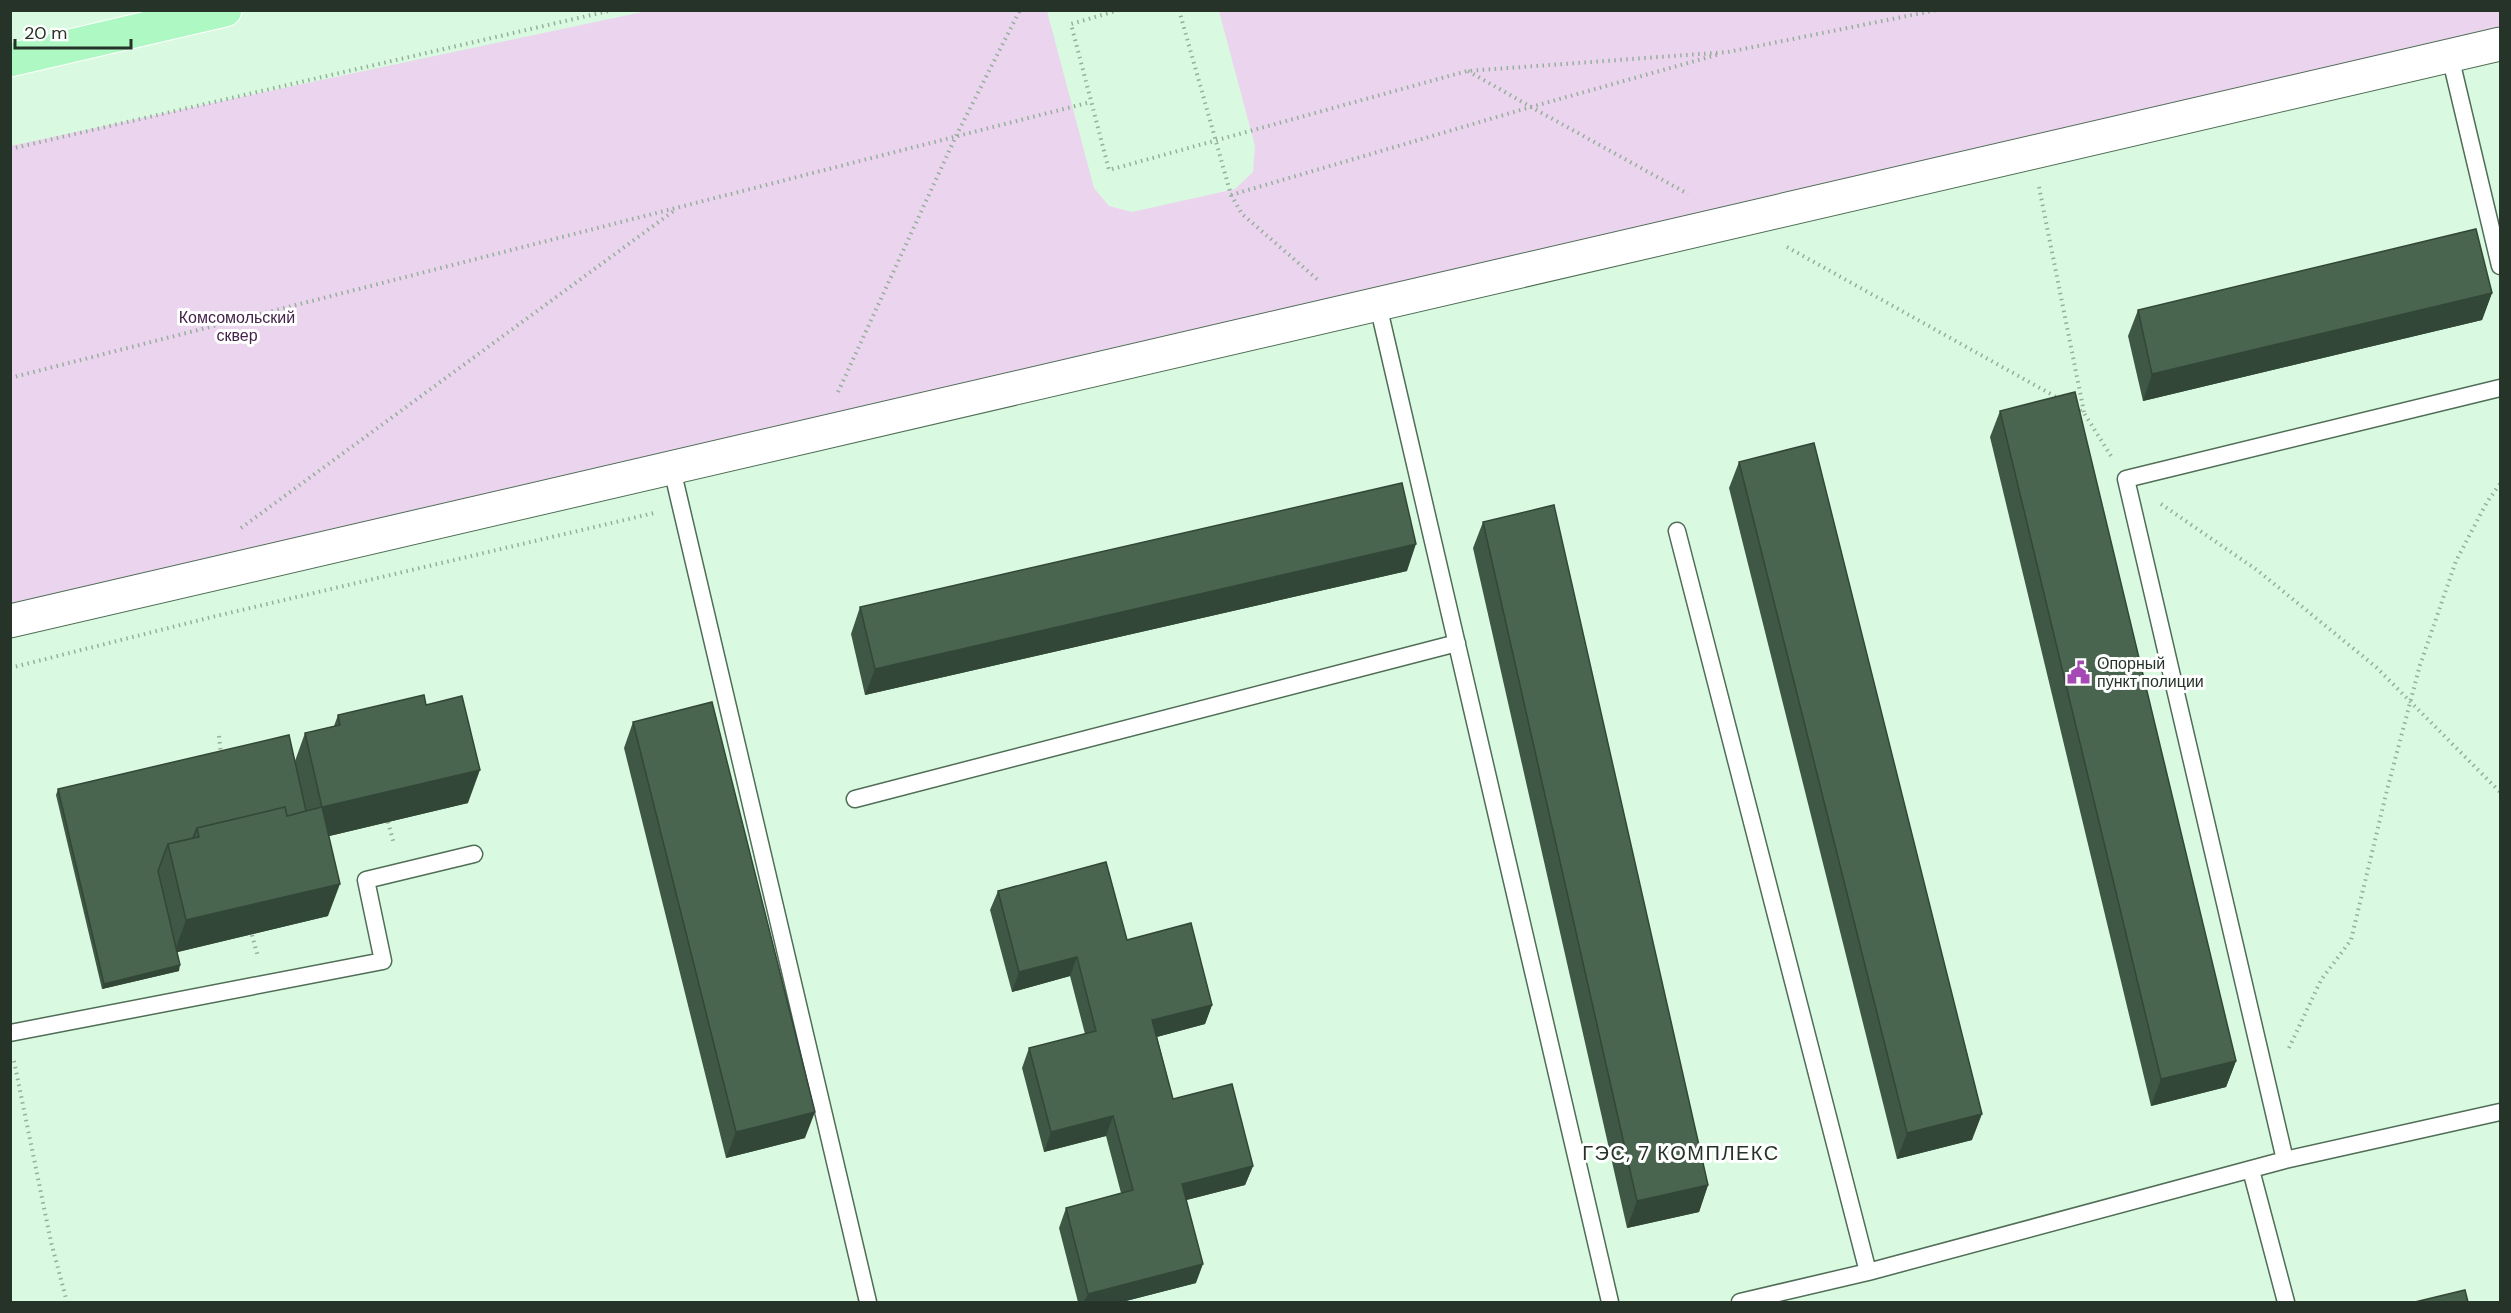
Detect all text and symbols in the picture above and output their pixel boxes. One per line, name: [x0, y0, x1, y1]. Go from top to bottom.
scale bar: [15, 12, 130, 50]
text: 20 m: [24, 21, 67, 45]
park label: Комсомольский сквер: [179, 307, 295, 346]
place label: Опорный пункт полиции: [2097, 653, 2204, 692]
public building icon: Опорный пункт полиции: [2066, 659, 2092, 685]
district label: ГЭС, 7 КОМПЛЕКС: [1582, 1140, 1780, 1166]

